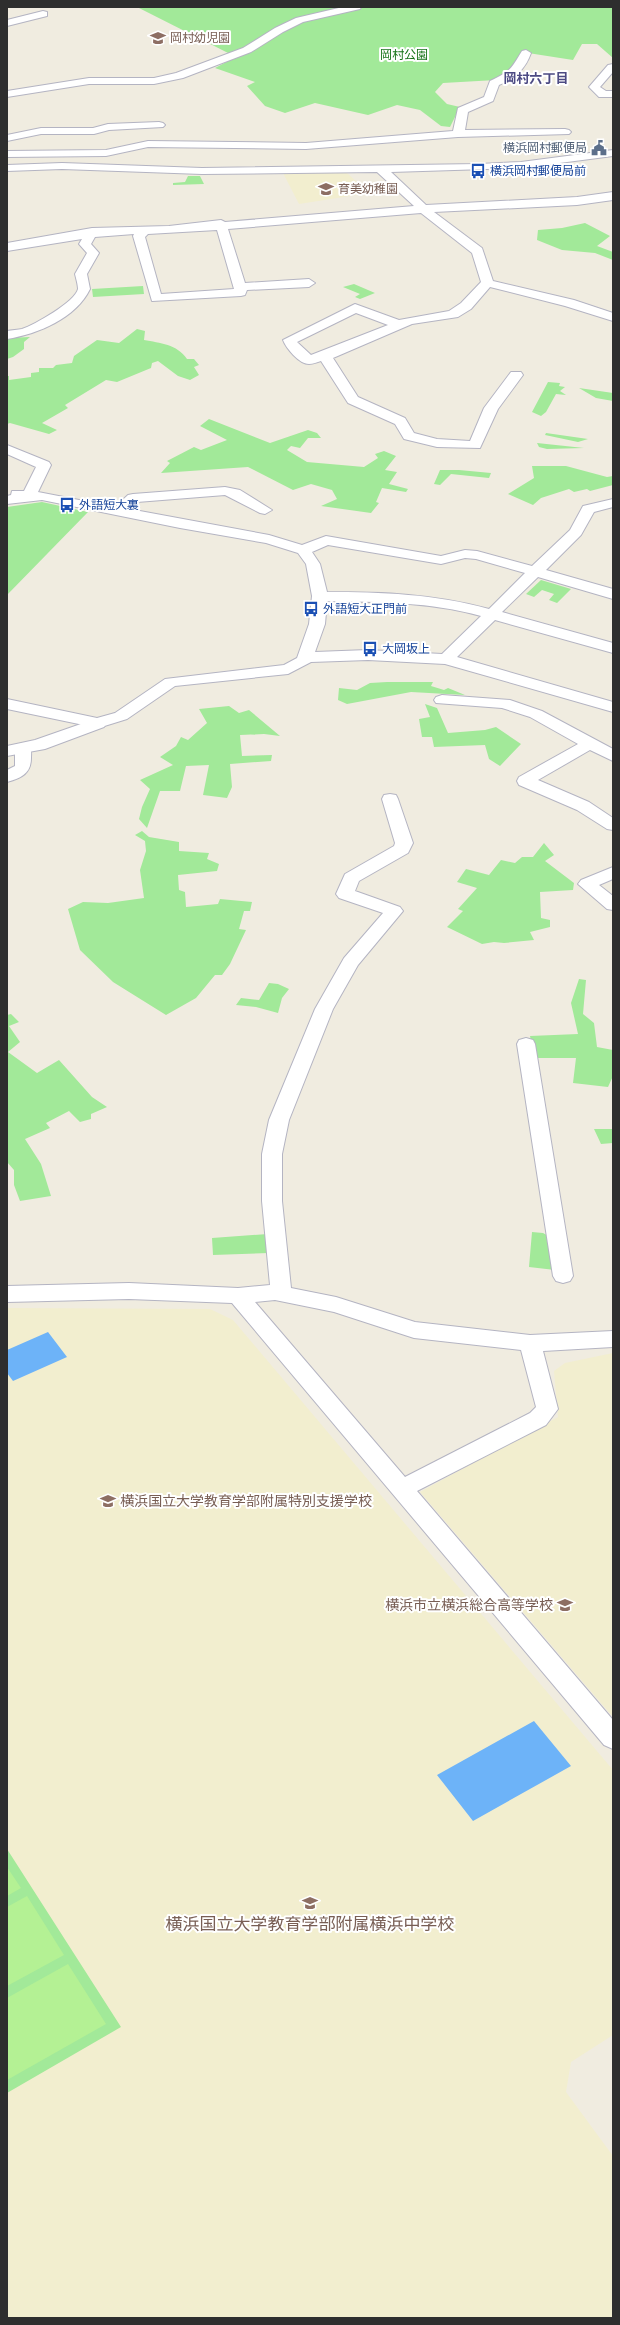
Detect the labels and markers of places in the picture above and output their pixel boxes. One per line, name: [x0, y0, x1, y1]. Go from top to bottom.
school or university icon: 岡村幼児園: [149, 29, 167, 47]
place label: 岡村幼児園: [170, 30, 230, 45]
public building icon: 横浜岡村郵便局: [590, 139, 608, 157]
place label: 横浜岡村郵便局: [503, 140, 587, 155]
bus stop icon: 横浜岡村郵便局前: [469, 162, 487, 180]
place label: 横浜岡村郵便局前: [490, 163, 586, 178]
school or university icon: 育美幼稚園: [317, 180, 335, 198]
place label: 育美幼稚園: [338, 181, 398, 196]
bus stop icon: 外語短大裏: [58, 496, 76, 514]
place label: 外語短大裏: [79, 497, 139, 512]
bus stop icon: 外語短大正門前: [302, 600, 320, 618]
place label: 外語短大正門前: [323, 601, 407, 616]
bus stop icon: 大岡坂上: [361, 640, 379, 658]
place label: 大岡坂上: [382, 641, 430, 656]
school or university icon: 横浜国立大学教育学部附属特別支援学校: [99, 1492, 117, 1510]
place label: 横浜国立大学教育学部附属特別支援学校: [120, 1492, 372, 1510]
place label: 横浜市立横浜総合高等学校: [385, 1596, 553, 1614]
school or university icon: 横浜市立横浜総合高等学校: [556, 1596, 574, 1614]
school or university icon: 横浜国立大学教育学部附属横浜中学校: [301, 1894, 319, 1912]
place label: 横浜国立大学教育学部附属横浜中学校: [166, 1913, 455, 1934]

